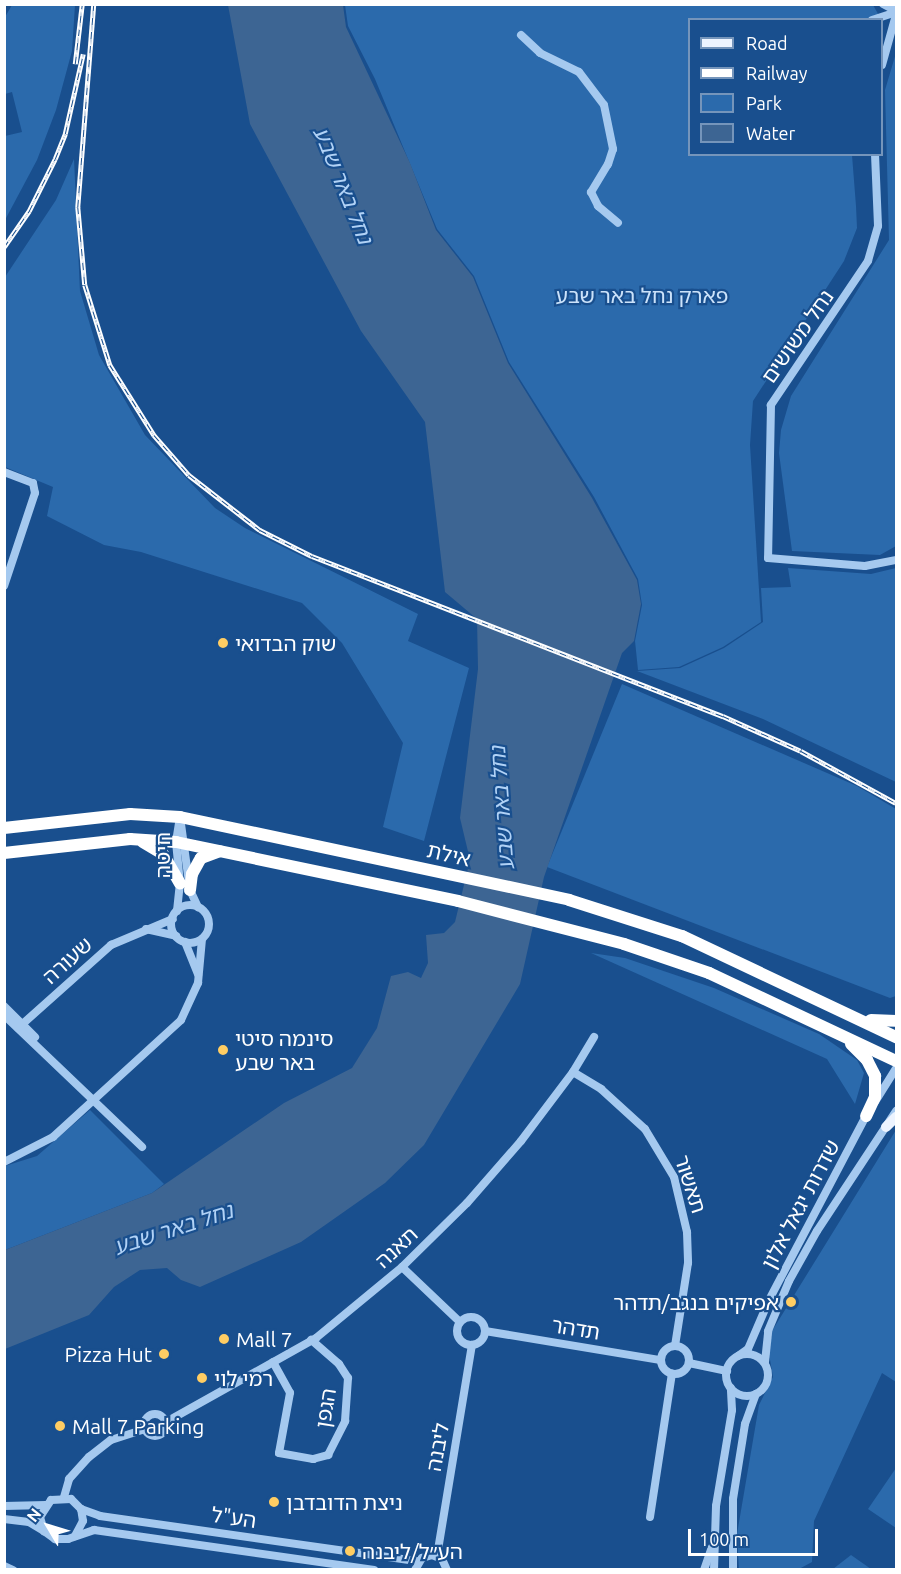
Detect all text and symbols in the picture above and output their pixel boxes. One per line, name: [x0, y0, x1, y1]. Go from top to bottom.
legend: [688, 18, 883, 156]
text: Road: [746, 33, 788, 53]
text: Railway: [746, 63, 807, 83]
text: Park: [746, 93, 782, 113]
water label: נחל באר שבע: [309, 123, 379, 247]
text: Water: [746, 123, 795, 143]
park label: פארק נחל באר שבע: [556, 282, 728, 308]
street label: נחל משושים: [756, 284, 838, 388]
place label: שוק הבדואי: [235, 630, 336, 656]
marker: שוק הבדואי: [216, 636, 230, 650]
water label: נחל באר שבע: [484, 745, 518, 871]
street label: חיטה: [149, 832, 175, 878]
street label: אילת: [425, 837, 473, 871]
street label: שעורה: [37, 931, 97, 989]
place label: סינמה סיטי באר שבע: [235, 1025, 334, 1075]
marker: סינמה סיטי באר שבע: [216, 1043, 230, 1057]
street label: שדרות יגאל אלון: [755, 1135, 845, 1273]
street label: תאשור: [670, 1152, 712, 1216]
water label: נחל באר שבע: [110, 1196, 236, 1260]
street label: תאנה: [370, 1221, 422, 1273]
place label: אפיקים בנגב/תדהר: [613, 1289, 779, 1315]
marker: אפיקים בנגב/תדהר: [784, 1295, 798, 1309]
street label: תדהר: [550, 1312, 602, 1344]
place label: Mall 7: [236, 1326, 293, 1352]
marker: Mall 7: [217, 1332, 231, 1346]
place label: Pizza Hut: [65, 1341, 152, 1367]
marker: Pizza Hut: [157, 1347, 171, 1361]
place label: רמי לוי: [214, 1365, 273, 1391]
marker: רמי לוי: [195, 1371, 209, 1385]
street label: הגפן: [309, 1386, 341, 1430]
place label: Mall 7 Parking: [72, 1413, 204, 1439]
marker: Mall 7 Parking: [53, 1419, 67, 1433]
street label: ליבנה: [420, 1421, 454, 1473]
place label: ניצת הדובדבן: [286, 1489, 403, 1515]
marker: ניצת הדובדבן: [267, 1495, 281, 1509]
north arrow: [18, 1496, 78, 1556]
street label: הע"ל: [210, 1501, 258, 1533]
text: N: [23, 1505, 45, 1525]
scale bar: [691, 1517, 822, 1555]
text: 100 m: [699, 1529, 749, 1549]
place label: הע״ל/ליבנה: [362, 1538, 463, 1564]
marker: הע״ל/ליבנה: [343, 1544, 357, 1558]

